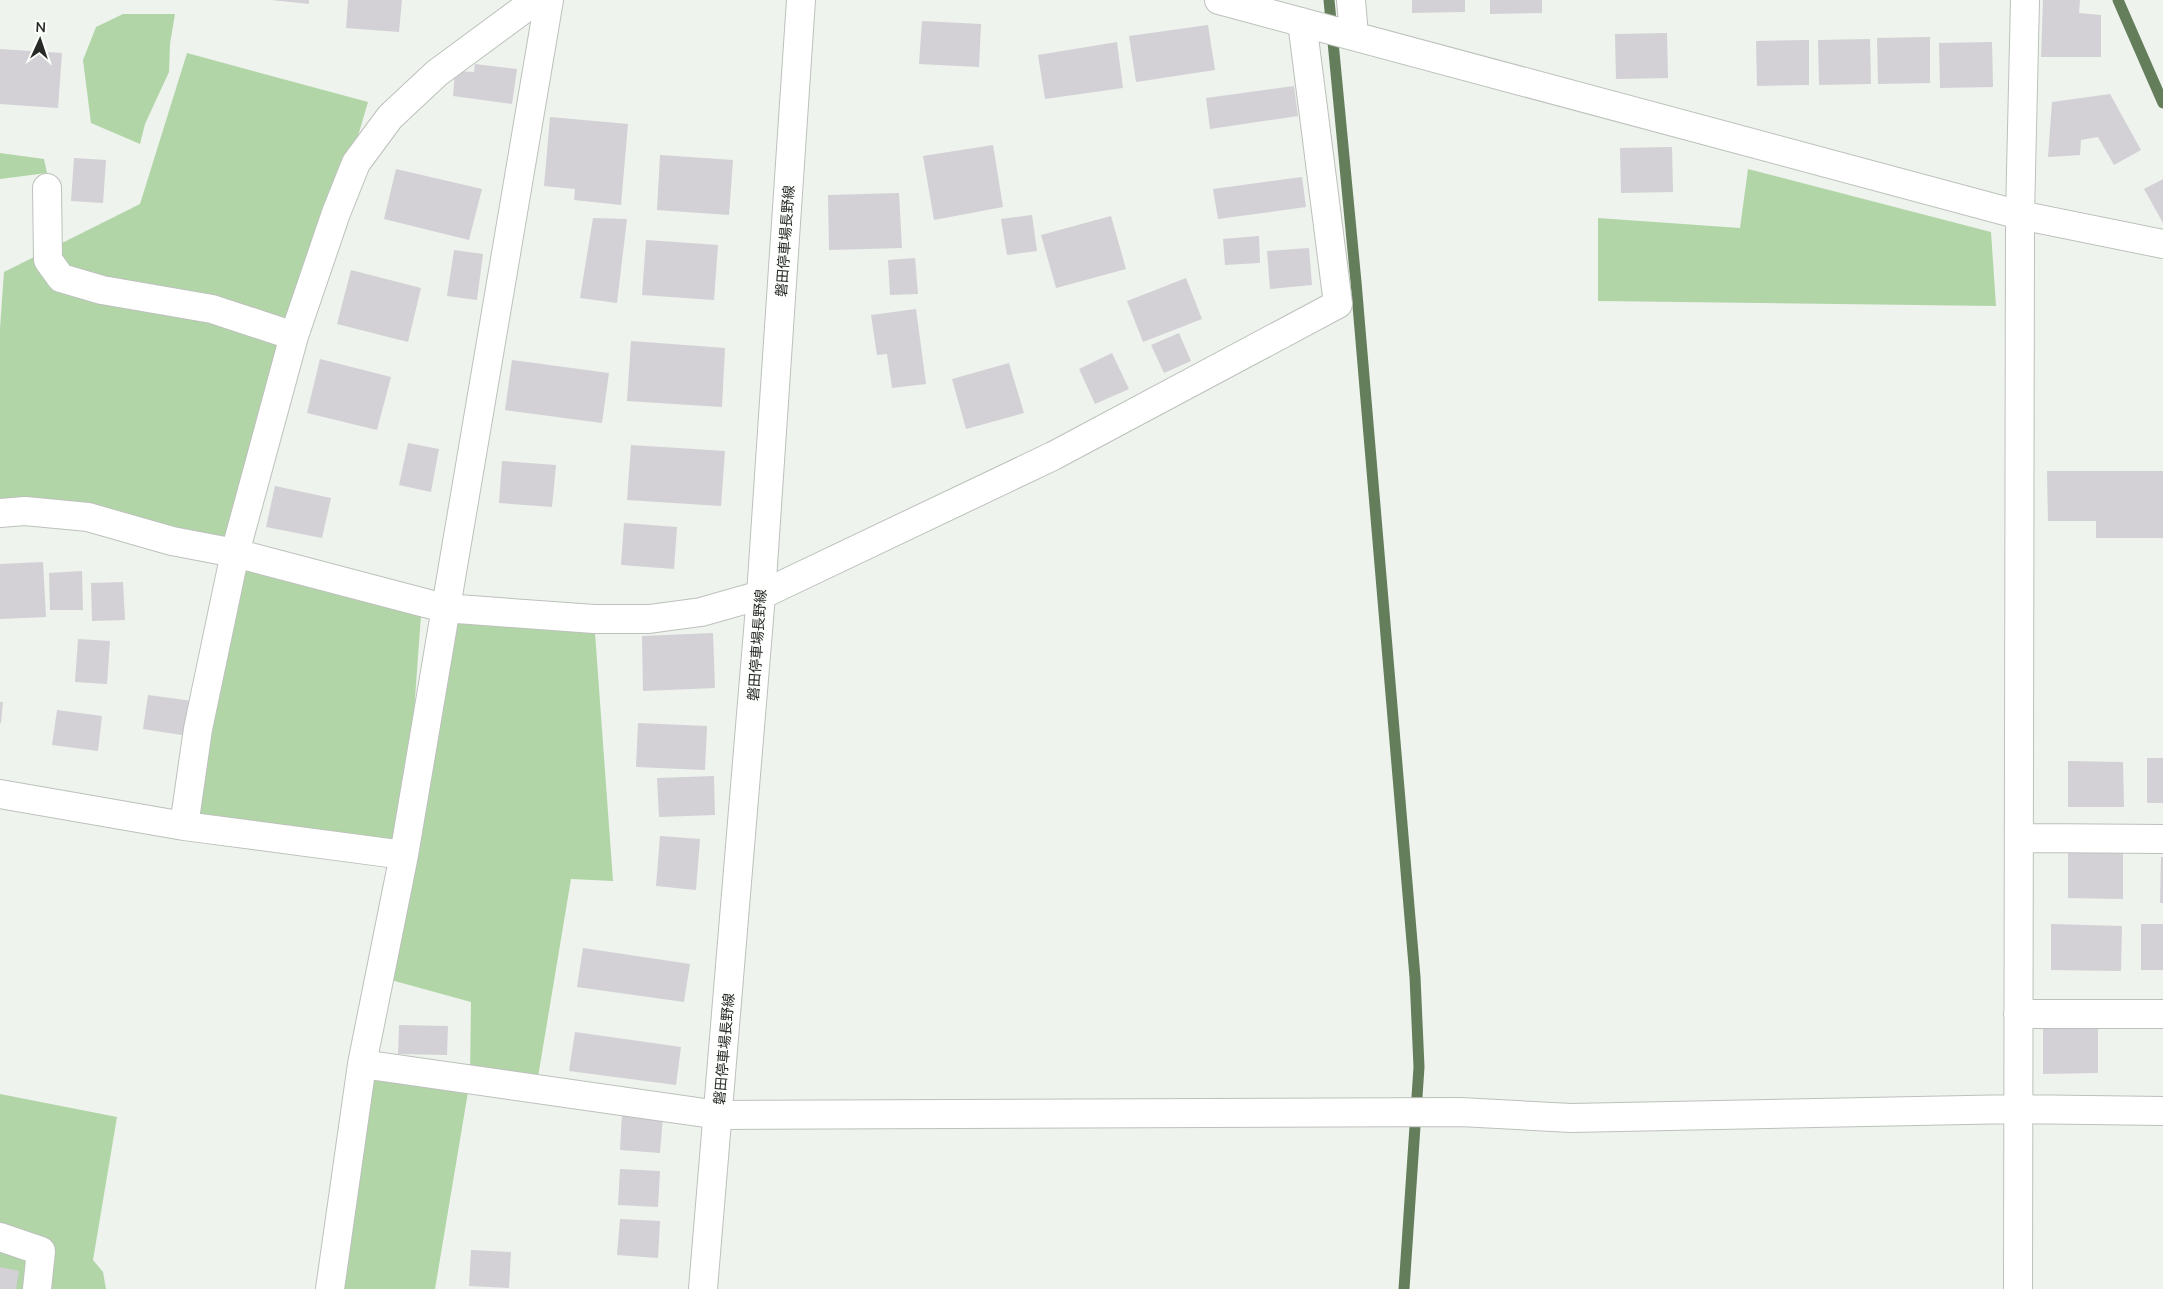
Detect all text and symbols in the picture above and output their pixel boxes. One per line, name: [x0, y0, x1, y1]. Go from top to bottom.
north arrow: [15, 15, 65, 65]
text: N: [35, 18, 46, 37]
street label: 磐田停車場長野線: [772, 185, 799, 298]
street label: 磐田停車場長野線: [744, 589, 771, 702]
street label: 磐田停車場長野線: [710, 992, 739, 1106]

